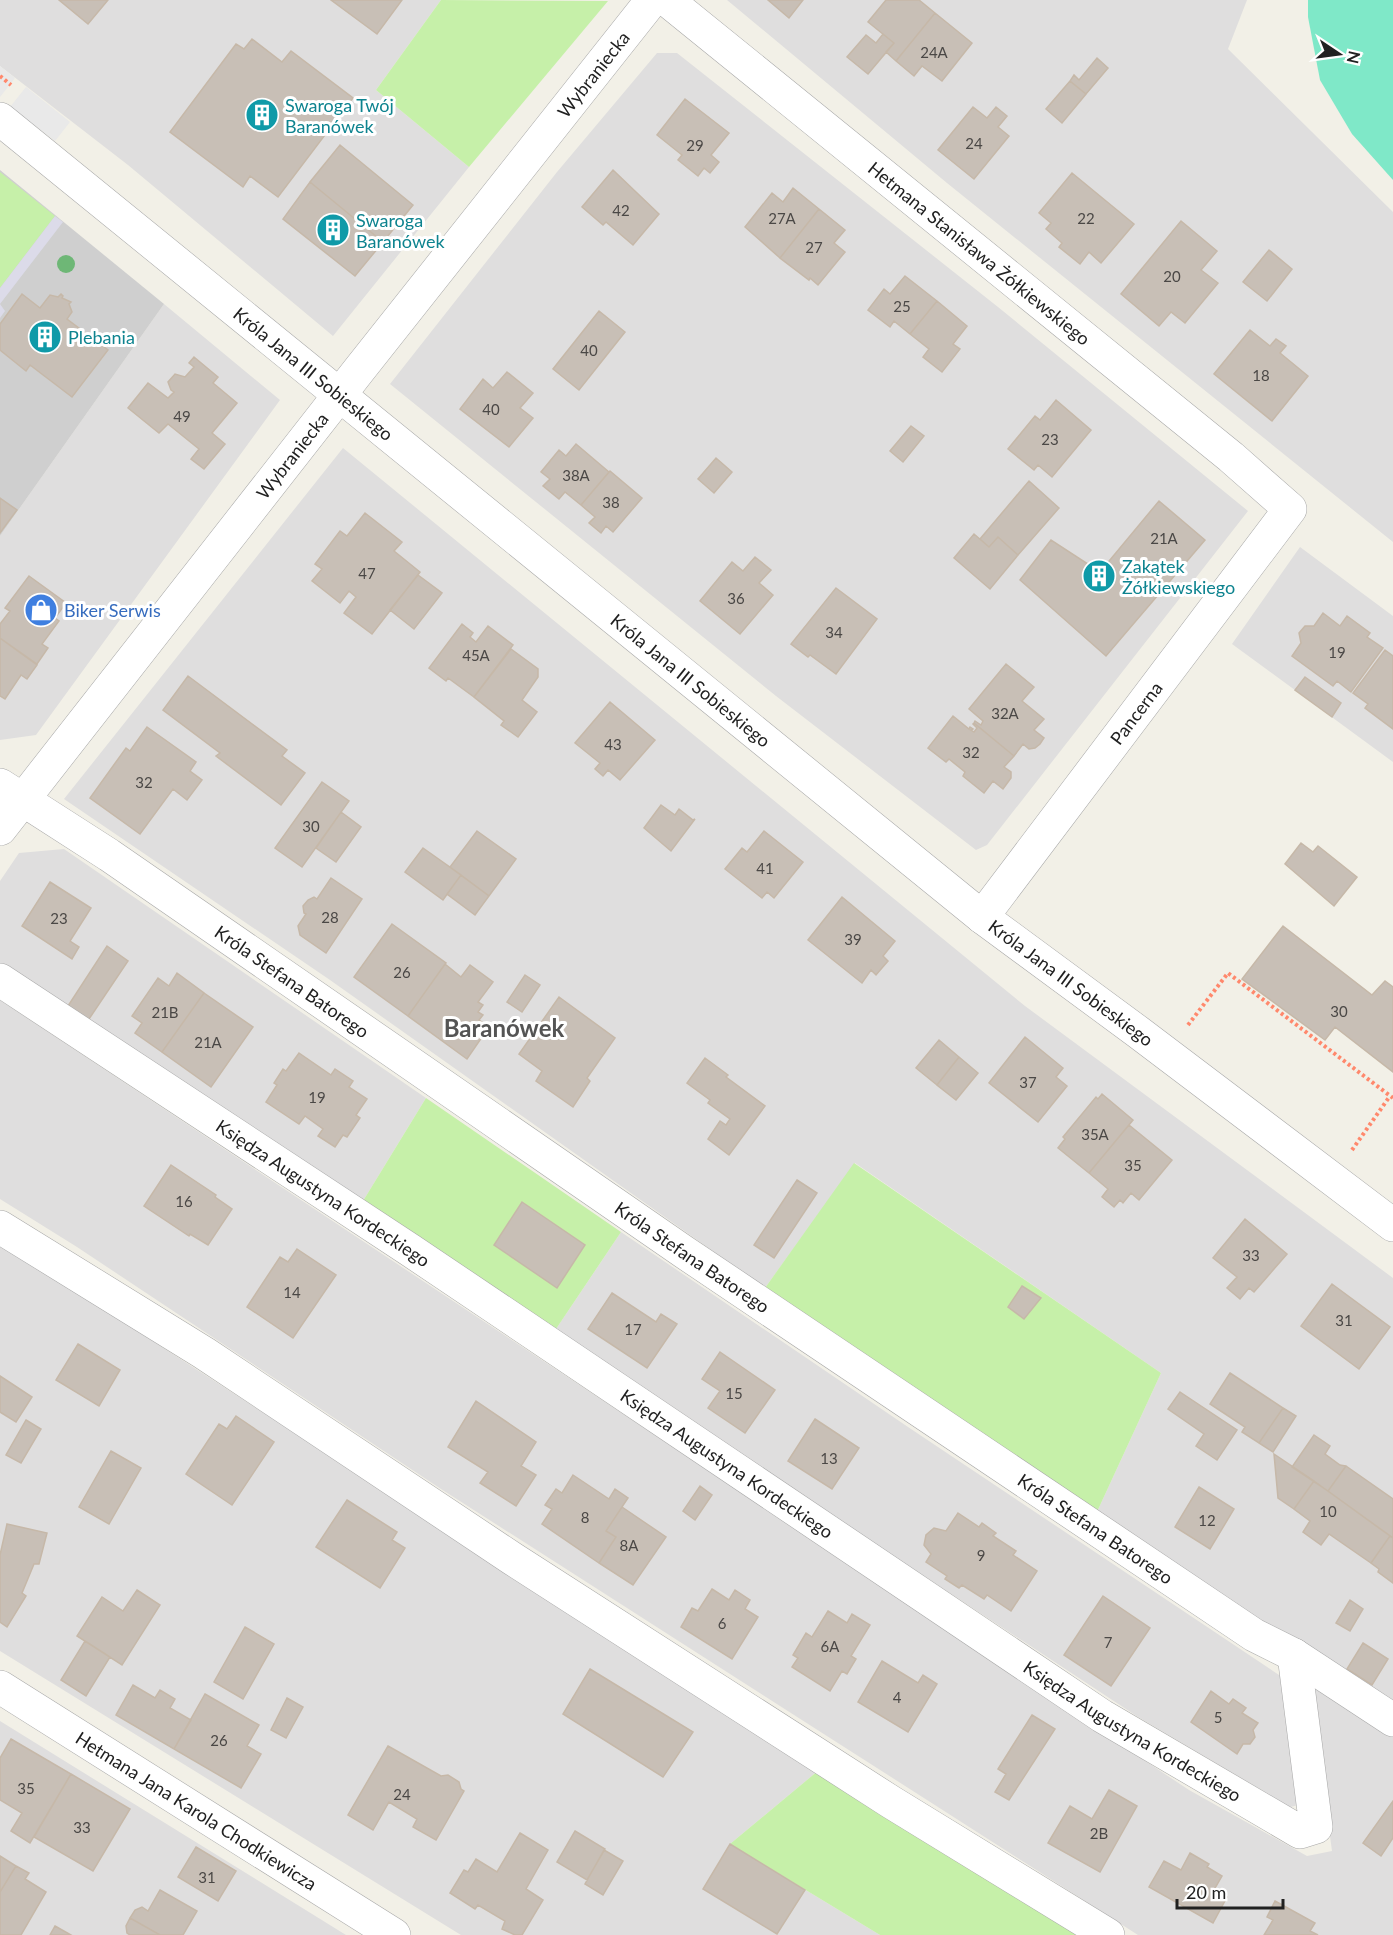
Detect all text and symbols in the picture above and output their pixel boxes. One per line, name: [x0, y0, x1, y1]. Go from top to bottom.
north arrow: [1309, 24, 1369, 84]
street label: Wybraniecka: [552, 27, 634, 122]
house number: 24A: [920, 43, 949, 61]
text: N: [1343, 49, 1365, 66]
place label: Swaroga Twój Baranówek: [285, 94, 394, 137]
building icon: Swaroga Twój Baranówek: [244, 97, 280, 133]
house number: 24: [965, 134, 983, 152]
house number: 29: [686, 136, 704, 154]
street label: Hetmana Stanisława Żółkiewskiego: [864, 157, 1095, 350]
house number: 42: [612, 201, 630, 219]
place label: Swaroga Baranówek: [356, 209, 445, 252]
house number: 27A: [768, 209, 797, 227]
house number: 22: [1077, 209, 1095, 227]
building icon: Swaroga Baranówek: [315, 212, 351, 248]
house number: 27: [805, 238, 823, 256]
house number: 20: [1163, 267, 1181, 285]
house number: 25: [893, 297, 911, 315]
street label: Króla Jana III Sobieskiego: [229, 302, 398, 445]
building icon: Plebania: [27, 319, 63, 355]
place label: Plebania: [68, 326, 135, 348]
house number: 40: [580, 341, 598, 359]
house number: 18: [1252, 366, 1270, 384]
house number: 40: [482, 400, 500, 418]
house number: 49: [173, 407, 191, 425]
street label: Wybraniecka: [251, 408, 333, 503]
house number: 23: [1041, 430, 1059, 448]
house number: 38A: [562, 466, 591, 484]
house number: 38: [602, 493, 620, 511]
house number: 21A: [1150, 529, 1179, 547]
place label: Zakątek Żółkiewskiego: [1122, 555, 1235, 598]
building icon: Zakątek Żółkiewskiego: [1081, 558, 1117, 594]
house number: 47: [358, 564, 376, 582]
house number: 36: [727, 589, 745, 607]
shop icon: Biker Serwis: [23, 592, 59, 628]
place label: Biker Serwis: [64, 599, 161, 621]
street label: Króla Jana III Sobieskiego: [606, 609, 775, 752]
house number: 34: [825, 623, 843, 641]
house number: 19: [1328, 643, 1346, 661]
house number: 45A: [462, 646, 491, 664]
street label: Pancerna: [1105, 677, 1167, 749]
house number: 32A: [991, 704, 1020, 722]
house number: 43: [604, 735, 622, 753]
house number: 32: [962, 743, 980, 761]
house number: 32: [135, 773, 153, 791]
house number: 30: [302, 817, 320, 835]
house number: 41: [756, 859, 774, 877]
house number: 28: [321, 908, 339, 926]
house number: 23: [50, 909, 68, 927]
street label: Króla Jana III Sobieskiego: [984, 915, 1158, 1051]
street label: Króla Stefana Batorego: [211, 921, 373, 1042]
house number: 39: [844, 930, 862, 948]
house number: 26: [393, 963, 411, 981]
house number: 30: [1330, 1002, 1348, 1020]
house number: 21B: [151, 1003, 179, 1021]
district label: Baranówek: [444, 1013, 564, 1042]
house number: 21A: [194, 1033, 223, 1051]
house number: 37: [1019, 1073, 1037, 1091]
house number: 19: [308, 1088, 326, 1106]
street label: Księdza Augustyna Kordeckiego: [212, 1114, 434, 1271]
house number: 35A: [1081, 1125, 1110, 1143]
house number: 35: [1124, 1156, 1142, 1174]
house number: 16: [175, 1192, 193, 1210]
street label: Króla Stefana Batorego: [611, 1197, 774, 1317]
house number: 33: [1242, 1246, 1260, 1264]
house number: 14: [283, 1283, 301, 1301]
house number: 31: [1335, 1311, 1353, 1329]
house number: 17: [624, 1320, 642, 1338]
street label: Księdza Augustyna Kordeckiego: [616, 1384, 837, 1543]
house number: 15: [725, 1384, 743, 1402]
house number: 13: [820, 1449, 838, 1467]
street label: Króla Stefana Batorego: [1014, 1468, 1177, 1588]
house number: 10: [1319, 1502, 1337, 1520]
house number: 8: [581, 1508, 589, 1526]
house number: 12: [1198, 1511, 1216, 1529]
house number: 8A: [620, 1536, 639, 1554]
house number: 9: [977, 1546, 985, 1564]
house number: 6: [718, 1614, 727, 1632]
house number: 7: [1104, 1633, 1113, 1651]
house number: 6A: [821, 1637, 840, 1655]
street label: Księdza Augustyna Kordeckiego: [1020, 1655, 1245, 1806]
house number: 4: [893, 1688, 902, 1706]
house number: 5: [1214, 1708, 1222, 1726]
street label: Hetmana Jana Karola Chodkiewicza: [72, 1727, 321, 1895]
house number: 26: [210, 1731, 228, 1749]
house number: 35: [17, 1779, 35, 1797]
house number: 24: [393, 1785, 411, 1803]
house number: 33: [73, 1818, 91, 1836]
house number: 2B: [1090, 1824, 1108, 1842]
house number: 31: [198, 1868, 216, 1886]
scale bar: [1177, 1872, 1284, 1910]
text: 20 m: [1186, 1881, 1226, 1903]

